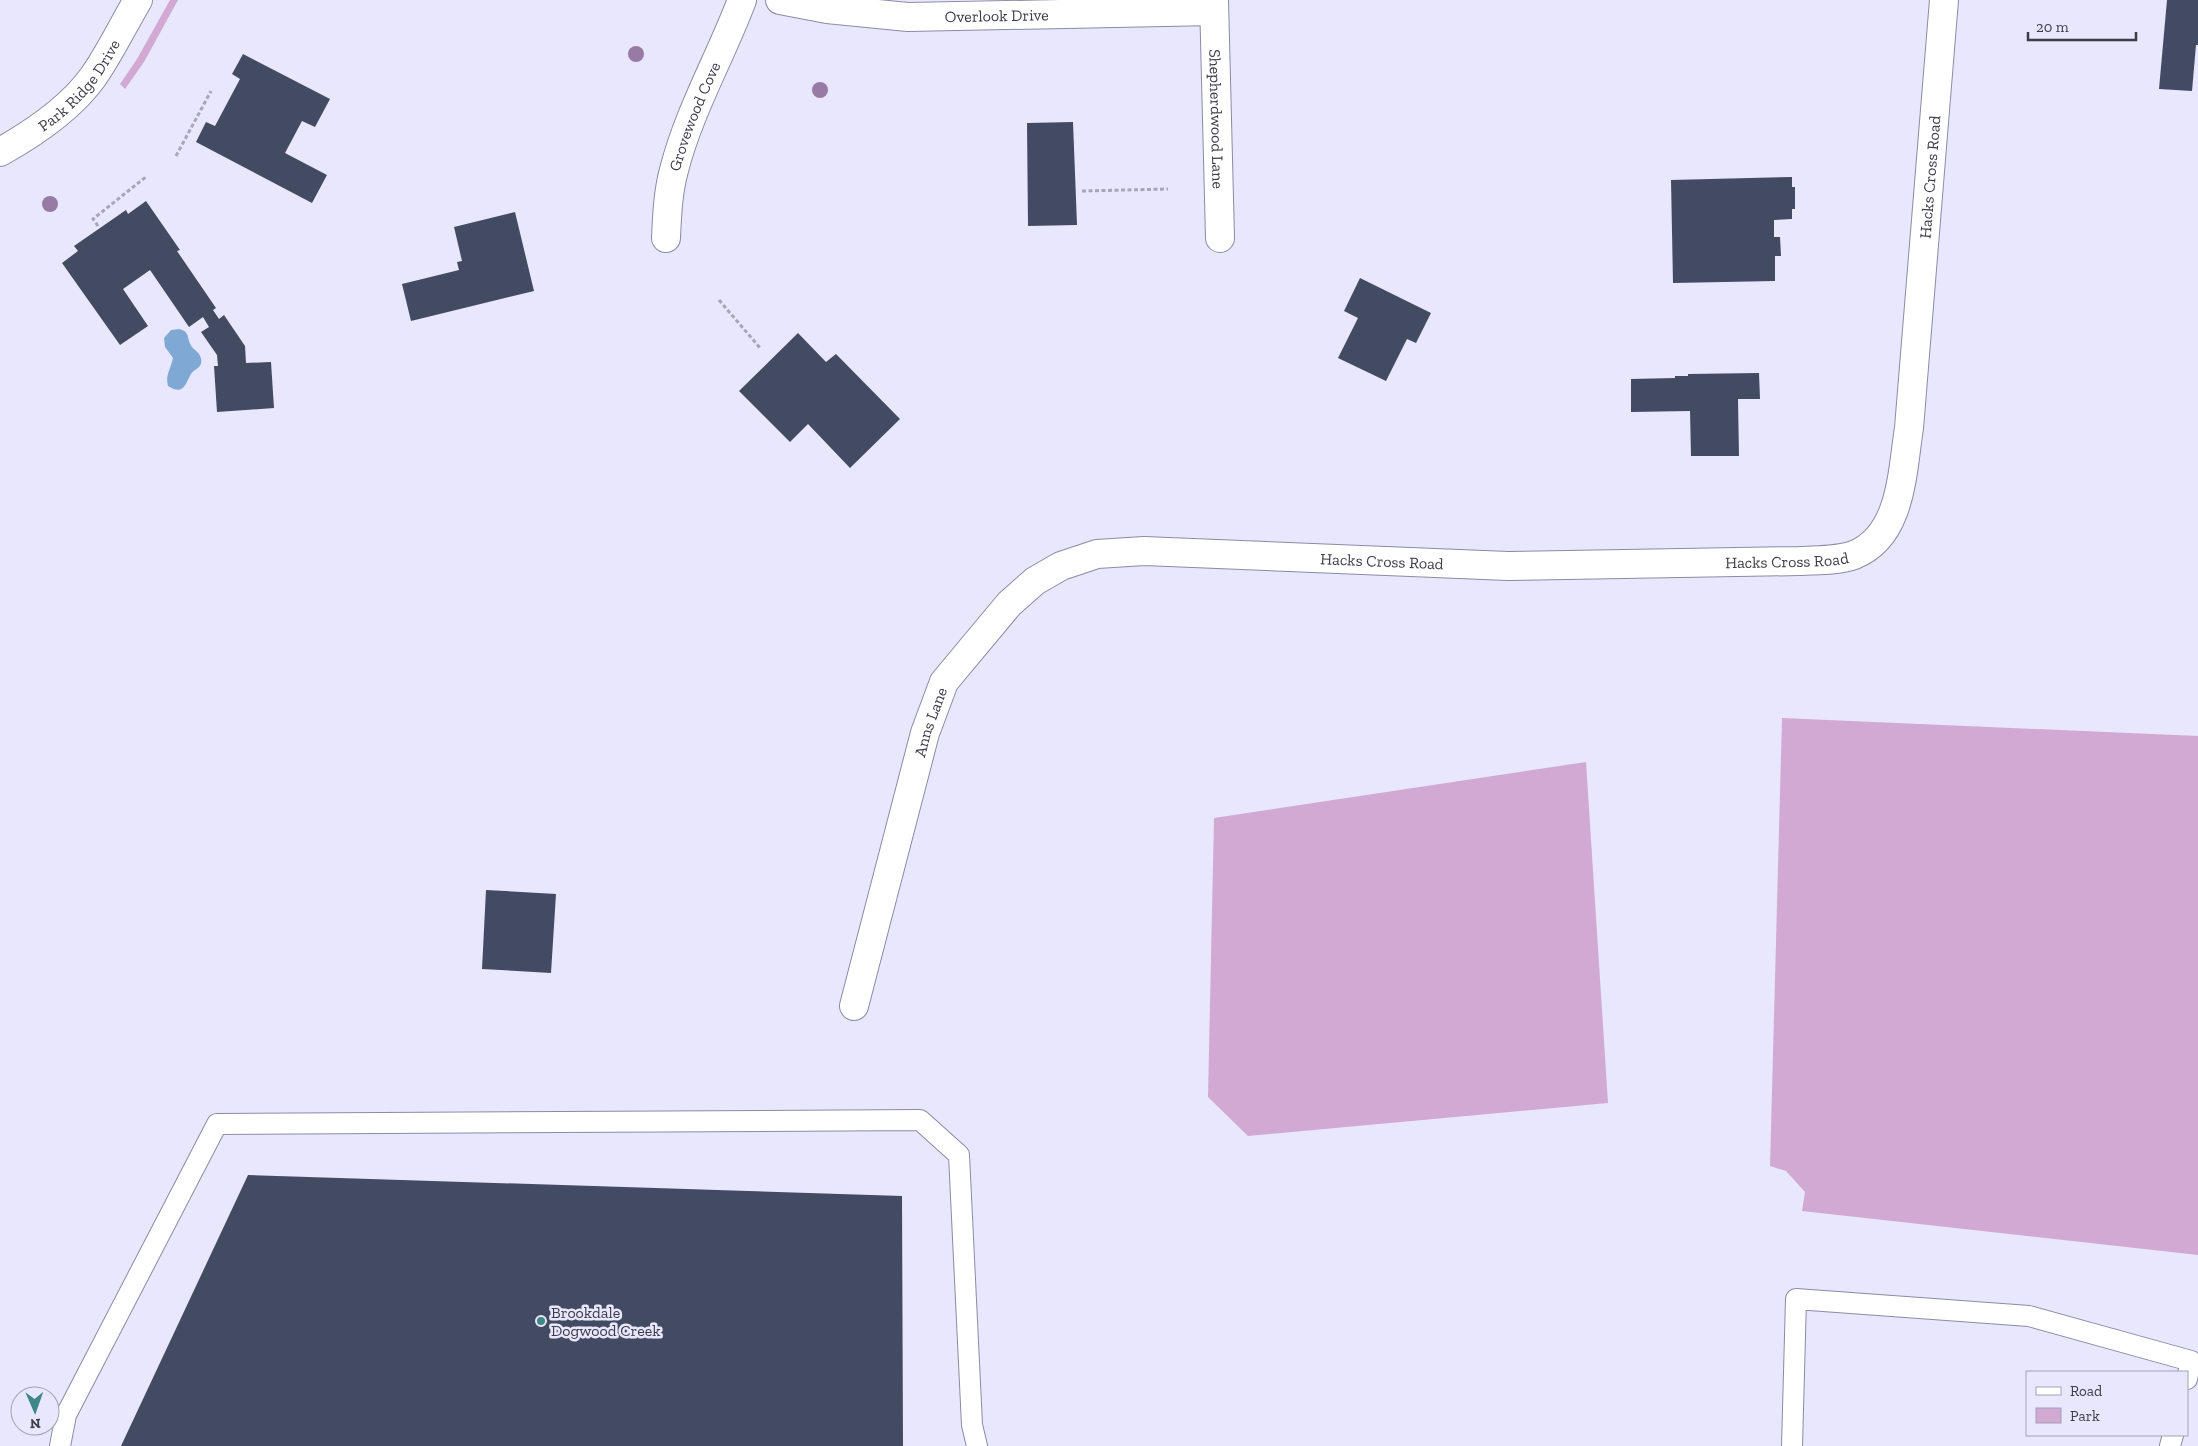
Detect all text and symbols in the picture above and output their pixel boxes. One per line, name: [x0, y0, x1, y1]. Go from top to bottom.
street label: Overlook Drive: [945, 5, 1049, 26]
scale bar: [2028, 10, 2136, 42]
text: 20 m: [2036, 18, 2069, 36]
street label: Park Ridge Drive: [34, 36, 124, 135]
street label: Shepherdwood Lane: [1206, 49, 1228, 189]
street label: Grovewood Cove: [665, 59, 724, 173]
street label: Hacks Cross Road: [1915, 115, 1944, 239]
street label: Hacks Cross Road: [1725, 547, 1850, 572]
street label: Hacks Cross Road: [1320, 549, 1444, 573]
street label: Anns Lane: [910, 685, 951, 759]
place label: Brookdale Dogwood Creek: [551, 1303, 661, 1340]
marker: Brookdale Dogwood Creek: [535, 1315, 547, 1327]
legend: [2026, 1371, 2188, 1436]
text: Road: [2070, 1382, 2103, 1400]
north arrow: [10, 1386, 60, 1436]
text: Park: [2070, 1407, 2100, 1425]
text: N: [29, 1415, 41, 1432]

